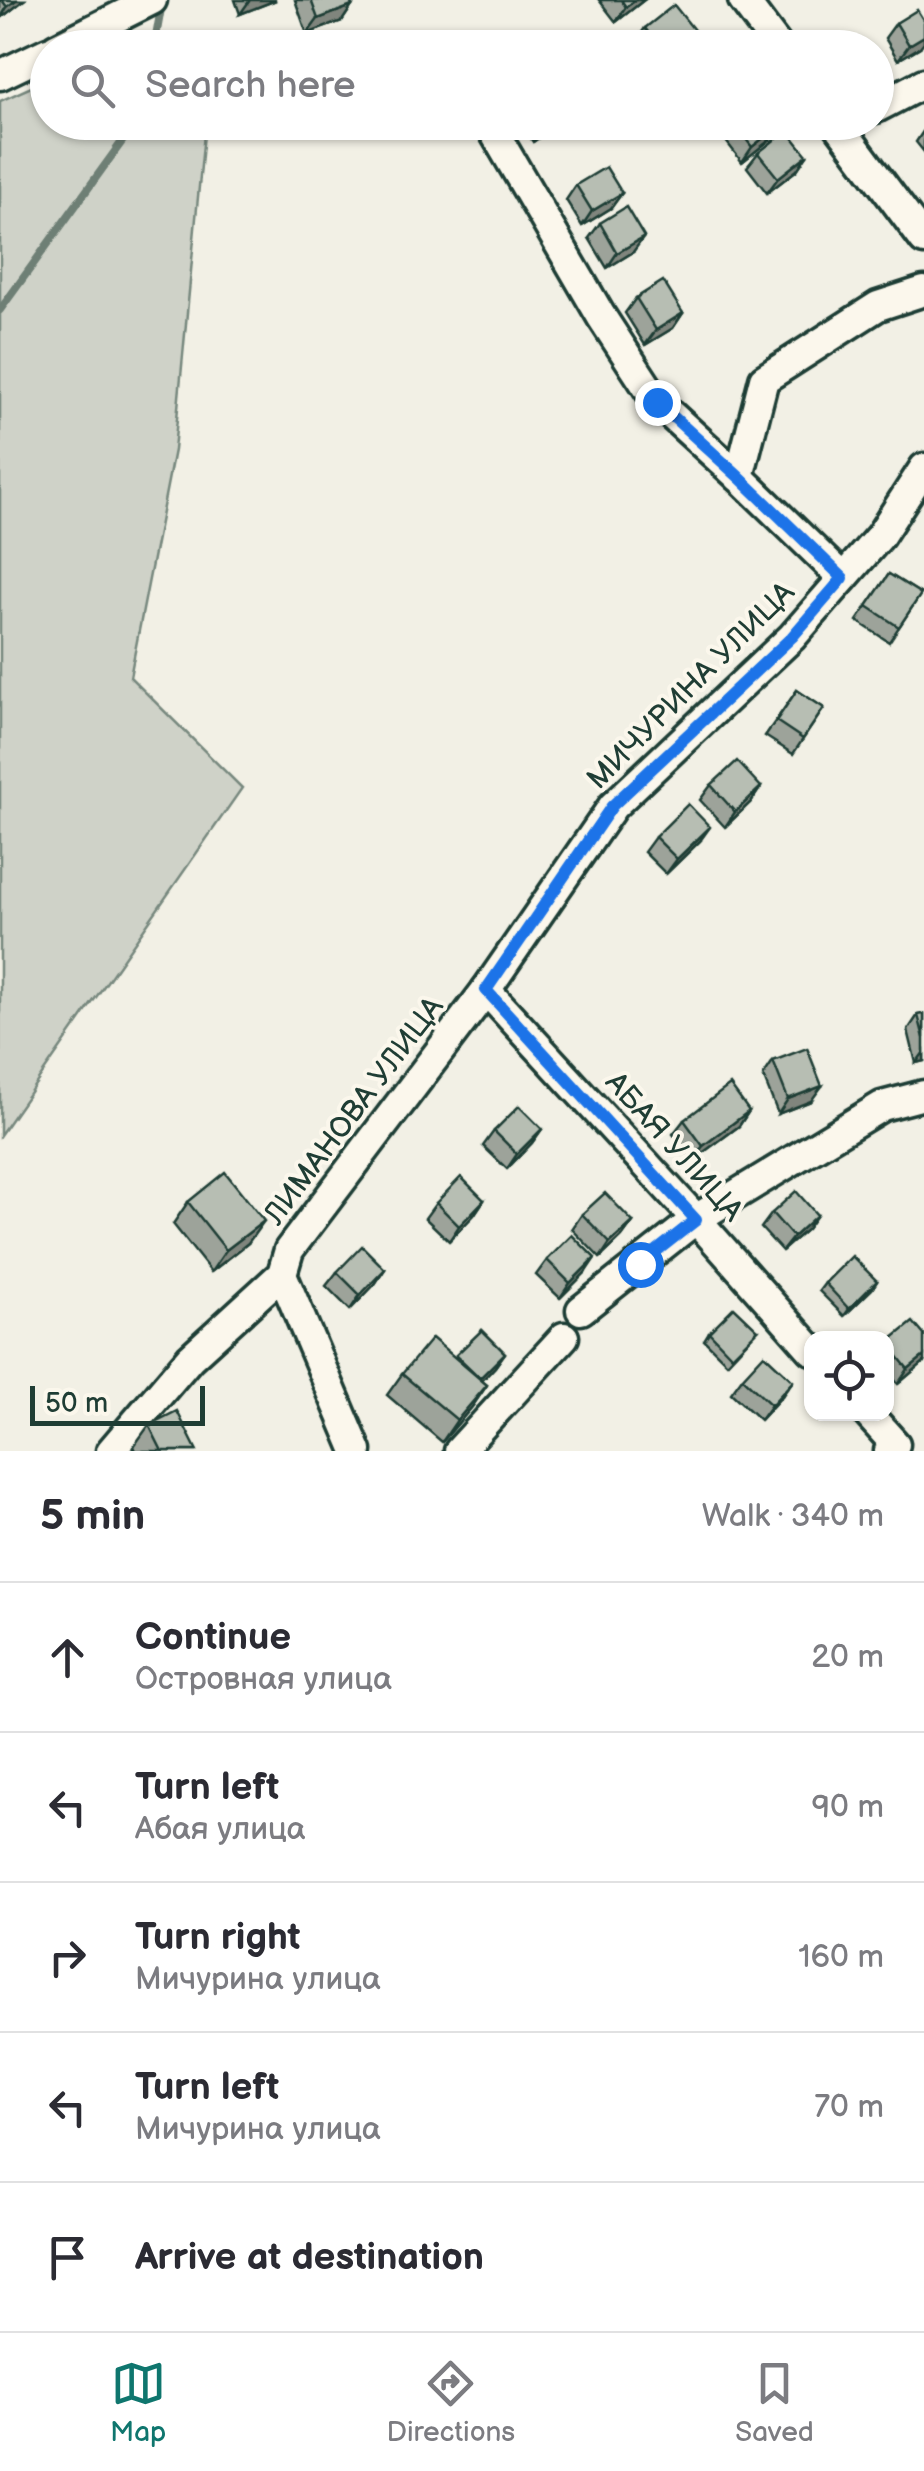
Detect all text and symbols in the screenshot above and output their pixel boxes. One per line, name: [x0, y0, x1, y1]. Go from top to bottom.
search box: [30, 30, 894, 140]
icon: search: [65, 58, 120, 113]
text: Search here: [145, 63, 356, 108]
route end: [635, 380, 681, 426]
street label: МИЧУРИНА УЛИЦА: [580, 574, 803, 797]
street label: ЛИМАНОВА УЛИЦА: [256, 989, 452, 1233]
street label: АБАЯ УЛИЦА: [597, 1064, 751, 1230]
route start: [618, 1242, 664, 1288]
map controls: [804, 1331, 894, 1421]
button: locate: [804, 1331, 894, 1421]
scale bar: [30, 1381, 205, 1426]
text: 50 m: [45, 1387, 108, 1420]
text: 5 min: [40, 1491, 145, 1542]
text: Walk · 340 m: [702, 1497, 884, 1536]
text: Continue: [135, 1615, 291, 1660]
icon: ahead: [40, 1630, 95, 1685]
text: 20 m: [811, 1638, 884, 1677]
text: Островная улица: [135, 1660, 392, 1699]
text: Turn left: [135, 1765, 279, 1810]
icon: left: [40, 1780, 95, 1835]
text: 90 m: [812, 1788, 884, 1827]
text: Абая улица: [135, 1810, 306, 1849]
text: Turn right: [135, 1915, 300, 1960]
icon: right: [40, 1930, 95, 1985]
text: 160 m: [798, 1938, 884, 1977]
text: Мичурина улица: [135, 1960, 381, 1999]
text: Turn left: [135, 2065, 279, 2110]
icon: left: [40, 2080, 95, 2135]
text: 70 m: [814, 2088, 884, 2127]
text: Мичурина улица: [135, 2110, 381, 2149]
icon: arrive: [40, 2230, 95, 2285]
text: Arrive at destination: [135, 2235, 484, 2280]
tab: Map: [110, 2356, 166, 2449]
tab: Directions: [386, 2356, 515, 2449]
tab: Saved: [735, 2356, 814, 2449]

